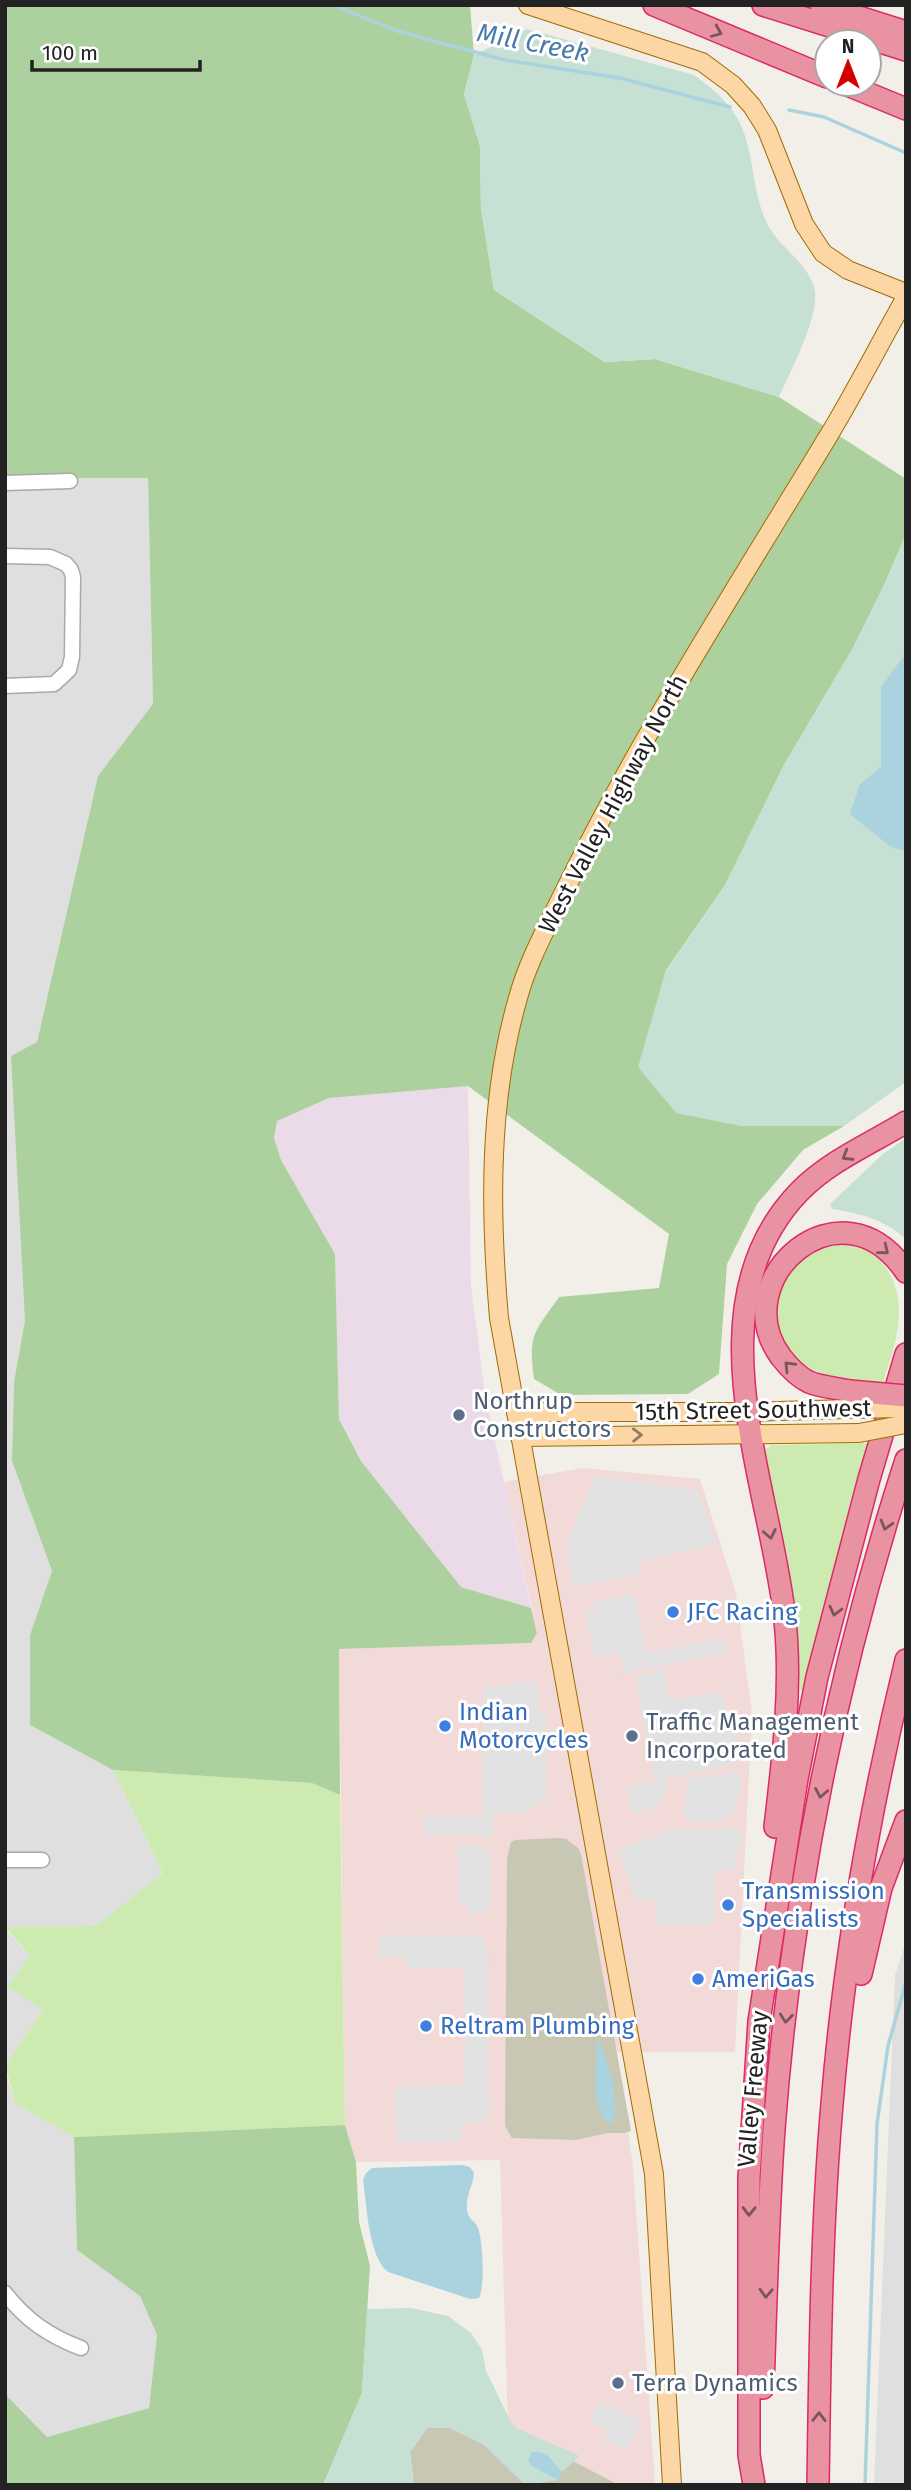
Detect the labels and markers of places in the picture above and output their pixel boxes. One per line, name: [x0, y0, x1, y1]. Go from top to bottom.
place label: Northrup Constructors: [473, 1387, 611, 1443]
marker: Northrup Constructors: [451, 1407, 467, 1423]
place label: JFC Racing: [687, 1598, 798, 1626]
marker: JFC Racing: [665, 1604, 681, 1620]
place label: Indian Motorcycles: [459, 1698, 588, 1754]
place label: Traffic Management Incorporated: [646, 1708, 859, 1764]
marker: Indian Motorcycles: [437, 1718, 453, 1734]
marker: Traffic Management Incorporated: [624, 1728, 640, 1744]
place label: Transmission Specialists: [742, 1877, 885, 1933]
marker: Transmission Specialists: [720, 1897, 736, 1913]
place label: AmeriGas: [712, 1965, 815, 1993]
marker: AmeriGas: [690, 1971, 706, 1987]
place label: Reltram Plumbing: [440, 2012, 635, 2040]
marker: Reltram Plumbing: [418, 2018, 434, 2034]
place label: Terra Dynamics: [632, 2369, 798, 2397]
marker: Terra Dynamics: [610, 2375, 626, 2391]

